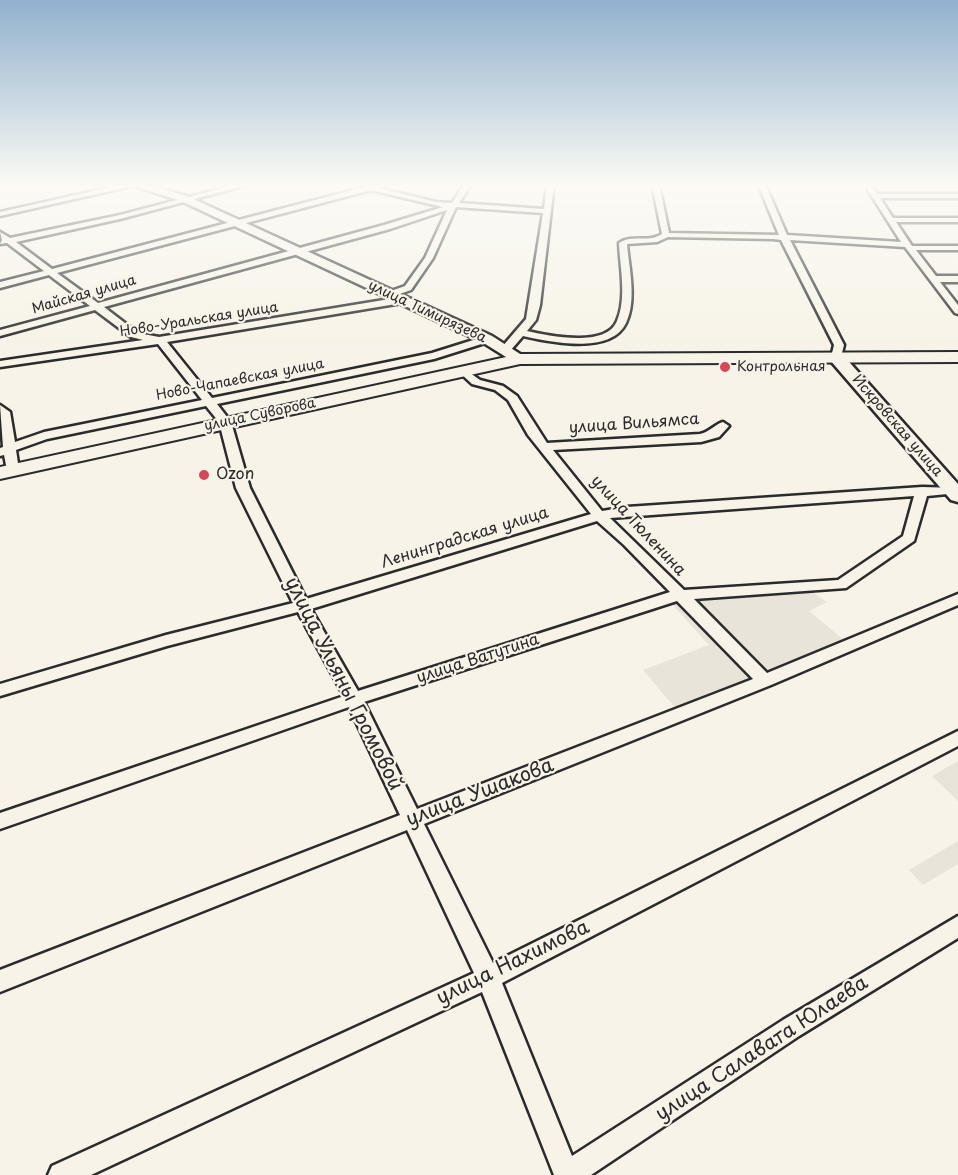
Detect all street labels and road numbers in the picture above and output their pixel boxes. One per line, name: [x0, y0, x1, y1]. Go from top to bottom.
street label: Майская улица: [30, 272, 138, 318]
street label: улица Тимирязева: [365, 277, 489, 347]
street label: Ново-Уральская улица: [119, 299, 279, 341]
street label: Ново-Чапаевская улица: [155, 355, 325, 405]
street label: Искровская улица: [848, 372, 946, 480]
street label: улица Суворова: [203, 395, 317, 435]
street label: улица Вильямса: [568, 410, 700, 438]
street label: улица Тюленина: [587, 472, 689, 580]
street label: Ленинградская улица: [379, 503, 551, 573]
street label: улица Ульяны Громовой: [279, 573, 407, 795]
street label: улица Ватутина: [414, 630, 542, 688]
street label: улица Ушакова: [403, 754, 557, 832]
street label: улица Нахимова: [433, 916, 593, 1010]
street label: улица Салавата Юлаева: [651, 971, 873, 1127]

